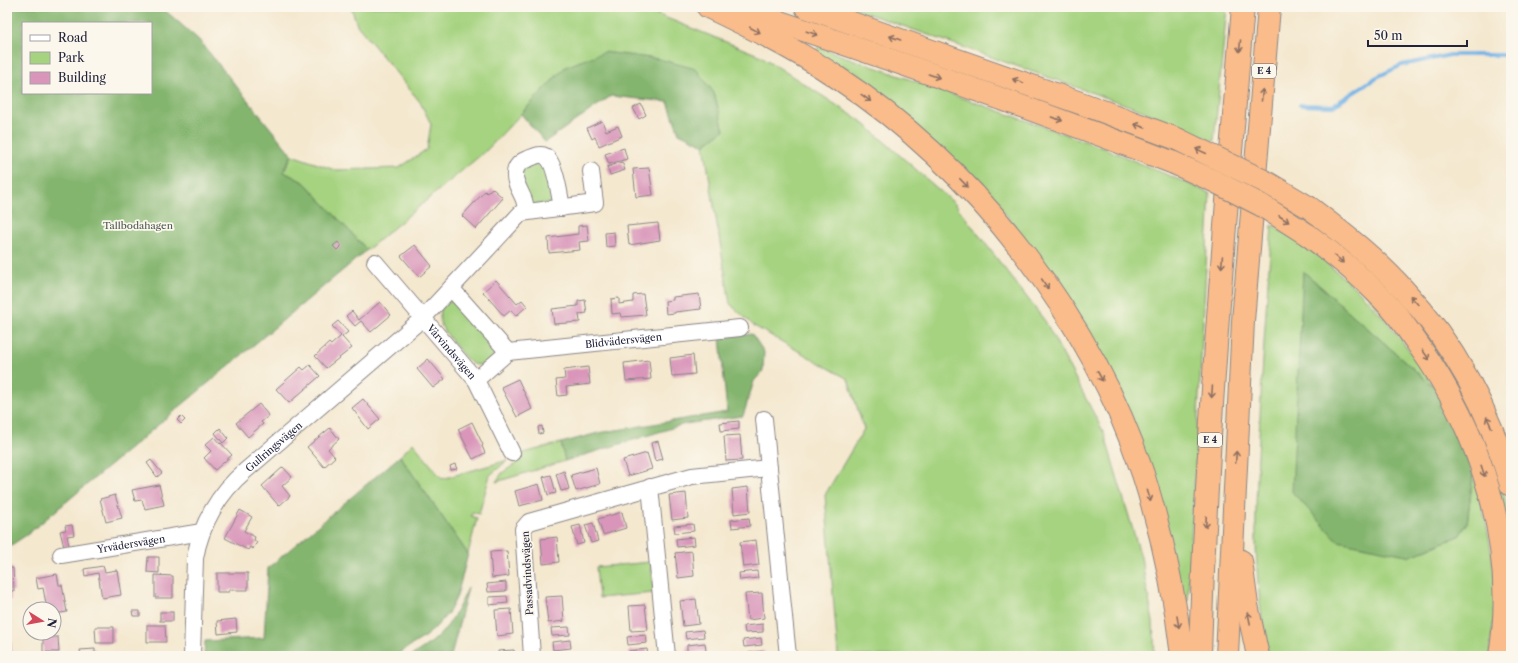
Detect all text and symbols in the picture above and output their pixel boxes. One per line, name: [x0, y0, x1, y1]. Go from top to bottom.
legend: [22, 22, 152, 94]
scale bar: [1368, 22, 1467, 48]
one-way arrow: [749, 27, 761, 34]
text: 50 m: [1374, 28, 1403, 43]
one-way arrow: [805, 29, 817, 37]
text: Road: [58, 30, 88, 45]
one-way arrow: [889, 34, 901, 42]
one-way arrow: [1236, 39, 1243, 52]
text: Park: [58, 50, 85, 65]
road number: E 4: [1252, 64, 1276, 78]
text: Building: [58, 70, 106, 85]
one-way arrow: [928, 72, 940, 80]
one-way arrow: [1012, 77, 1024, 85]
one-way arrow: [1258, 89, 1265, 102]
one-way arrow: [861, 94, 872, 102]
one-way arrow: [1050, 116, 1063, 123]
one-way arrow: [1134, 121, 1146, 129]
one-way arrow: [1196, 147, 1208, 154]
one-way arrow: [959, 178, 969, 188]
one-way arrow: [1278, 215, 1289, 224]
park label: Tallbodahagen: [103, 219, 174, 232]
one-way arrow: [1334, 254, 1344, 264]
one-way arrow: [1218, 255, 1225, 268]
one-way arrow: [1041, 279, 1049, 290]
one-way arrow: [1409, 295, 1418, 306]
street label: Vårvindsvägen: [424, 321, 479, 383]
street label: Blidvädersvägen: [584, 330, 663, 351]
one-way arrow: [1422, 349, 1430, 360]
one-way arrow: [1097, 369, 1105, 381]
one-way arrow: [1209, 385, 1216, 398]
one-way arrow: [1485, 416, 1492, 428]
street label: Gullringsvägen: [243, 418, 306, 475]
road number: E 4: [1198, 433, 1222, 447]
one-way arrow: [1232, 451, 1239, 464]
one-way arrow: [1480, 465, 1487, 478]
one-way arrow: [1146, 489, 1153, 502]
one-way arrow: [1202, 515, 1210, 528]
street label: Passadvindsvägen: [519, 530, 536, 615]
street label: Yrvädersvägen: [95, 532, 167, 556]
north arrow: [22, 601, 62, 641]
one-way arrow: [1245, 612, 1253, 625]
one-way arrow: [1174, 616, 1182, 629]
text: N: [44, 617, 60, 629]

